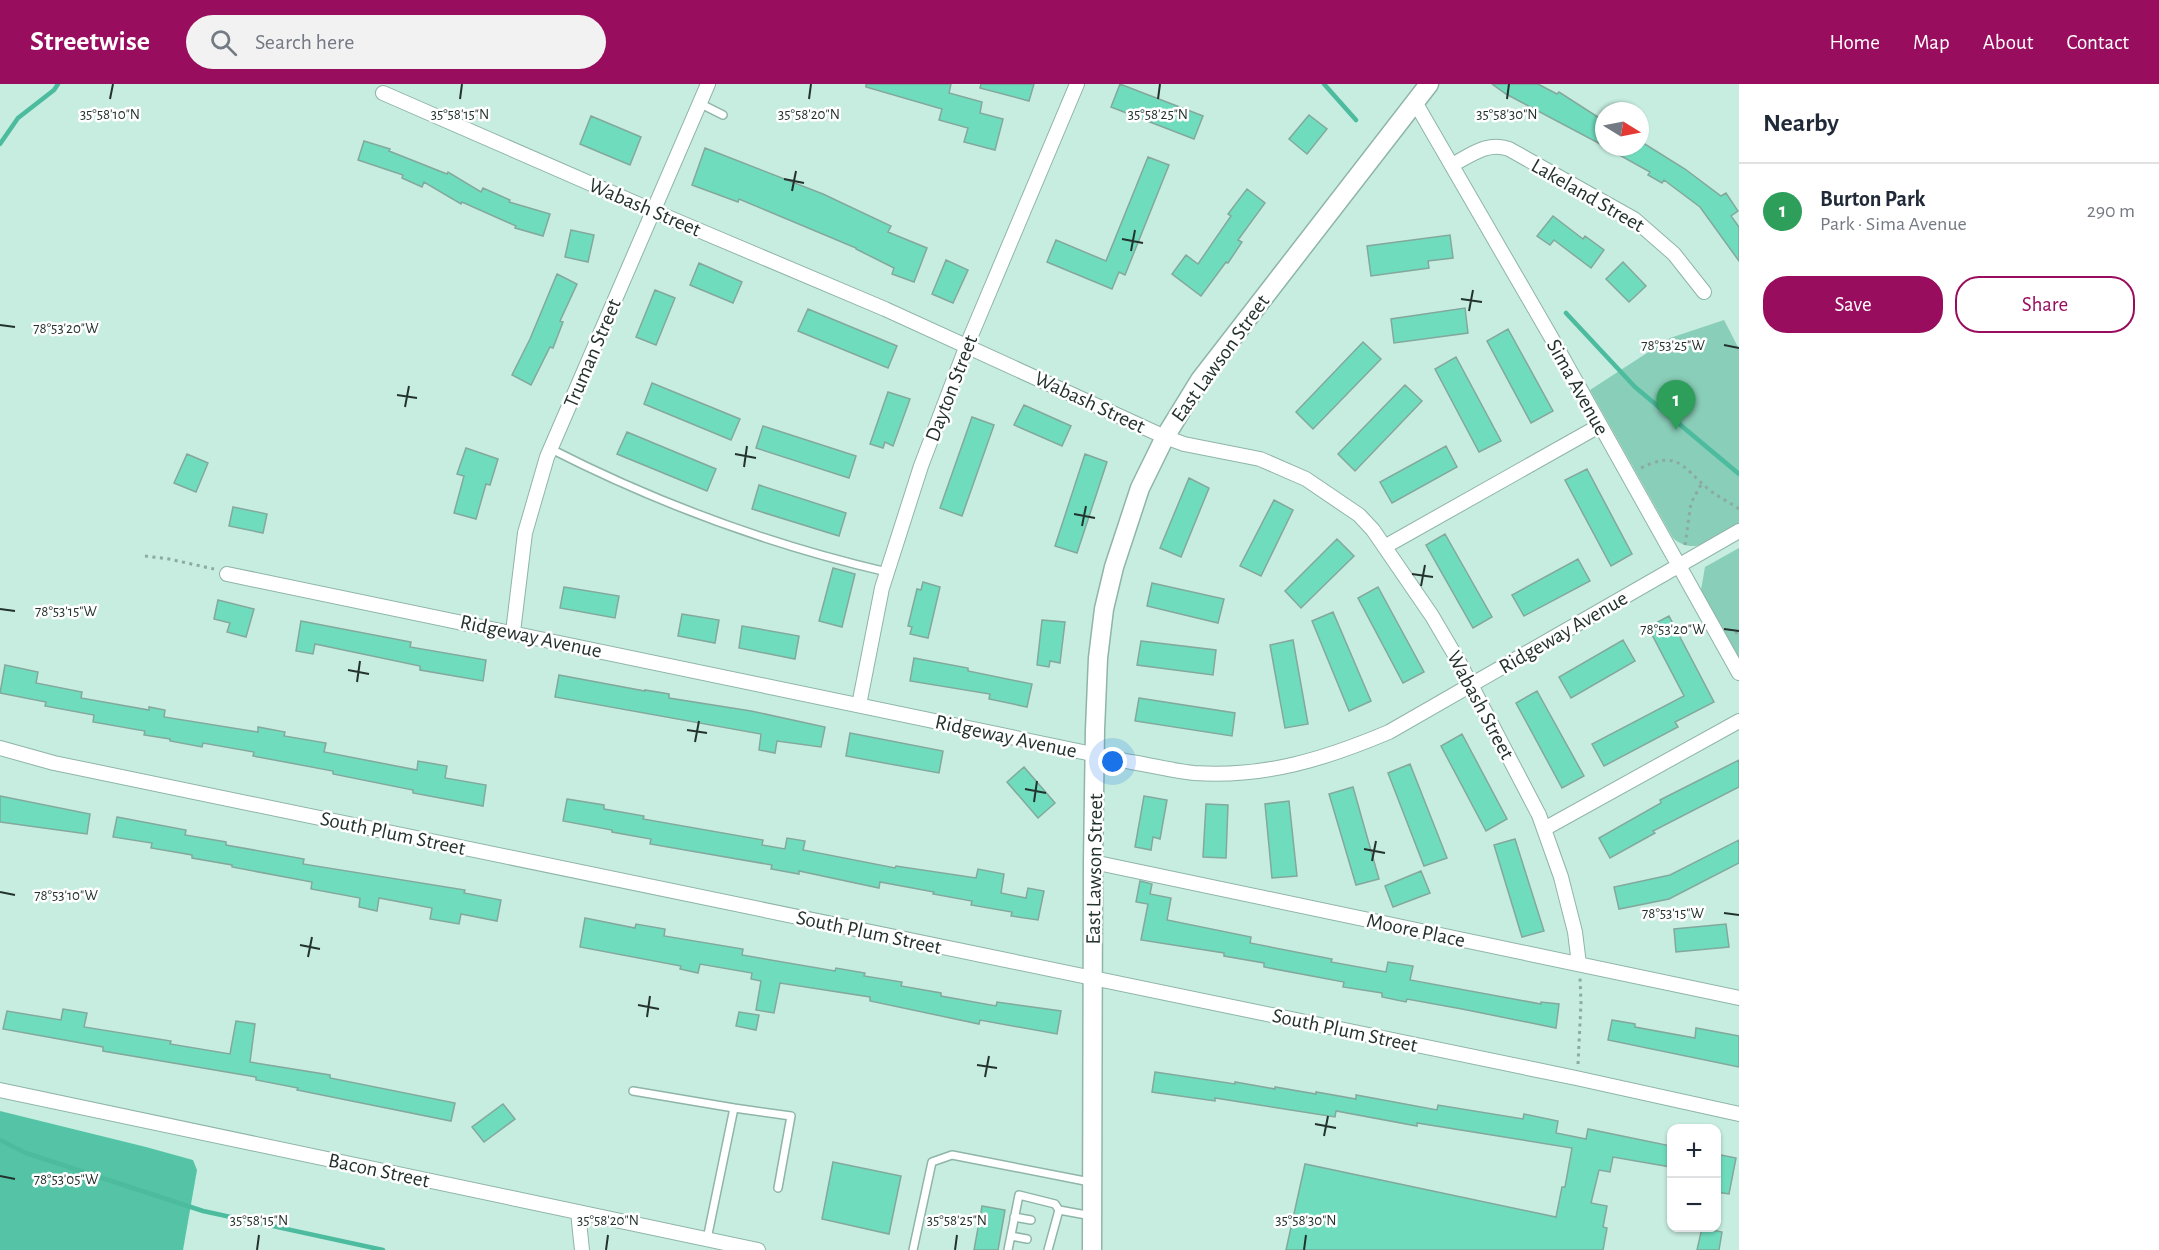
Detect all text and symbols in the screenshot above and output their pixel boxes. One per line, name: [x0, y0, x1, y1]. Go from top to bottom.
search box: [186, 15, 606, 69]
icon: search: [207, 26, 240, 59]
text: Streetwise: [30, 28, 150, 56]
text: Search here: [255, 31, 354, 53]
text: Home: [1829, 32, 1880, 53]
text: Map: [1913, 32, 1950, 53]
text: About: [1983, 32, 2033, 53]
text: Contact: [2066, 32, 2129, 53]
north arrow: [1595, 102, 1649, 156]
text: 35°58'10"N: [80, 107, 140, 122]
text: 35°58'15"N: [431, 107, 489, 122]
text: 35°58'20"N: [778, 107, 840, 122]
text: 35°58'25"N: [1128, 107, 1188, 122]
text: 35°58'30"N: [1476, 107, 1538, 122]
text: Nearby: [1763, 110, 1839, 136]
street label: Lakeland Street: [1528, 155, 1648, 236]
street label: Wabash Street: [586, 174, 704, 241]
text: Burton Park: [1820, 188, 1925, 210]
text: 1: [1779, 201, 1786, 221]
text: 290 m: [2087, 201, 2135, 221]
text: Park · Sima Avenue: [1820, 214, 1967, 234]
button: Save: [1763, 276, 1943, 333]
button: Share: [1955, 276, 2135, 333]
street label: East Lawson Street: [1167, 291, 1274, 426]
street label: Truman Street: [560, 295, 625, 411]
text: 78°53'20"W: [33, 321, 99, 336]
street label: Dayton Street: [922, 332, 981, 444]
street label: Sima Avenue: [1543, 336, 1612, 439]
text: 78°53'25"W: [1641, 338, 1705, 353]
street label: Wabash Street: [1031, 368, 1149, 437]
pin: 1: [1656, 380, 1696, 430]
street label: Ridgeway Avenue: [1495, 587, 1631, 678]
text: 78°53'15"W: [35, 604, 98, 619]
street label: Ridgeway Avenue: [458, 611, 604, 662]
text: 78°53'20"W: [1640, 622, 1706, 637]
street label: Wabash Street: [1443, 648, 1518, 763]
street label: Ridgeway Avenue: [933, 711, 1079, 762]
your location: [1098, 747, 1127, 776]
street label: East Lawson Street: [1083, 793, 1106, 945]
street label: South Plum Street: [318, 808, 468, 859]
text: 78°53'10"W: [34, 888, 98, 903]
text: 78°53'15"W: [1642, 906, 1705, 921]
street label: South Plum Street: [794, 907, 944, 958]
street label: Moore Place: [1365, 910, 1467, 951]
street label: South Plum Street: [1270, 1005, 1420, 1056]
map controls: [1667, 1124, 1721, 1232]
button: +: [1667, 1124, 1721, 1178]
street label: Bacon Street: [326, 1150, 432, 1192]
text: 78°53'05"W: [34, 1172, 99, 1187]
button: −: [1667, 1178, 1721, 1232]
text: 35°58'15"N: [230, 1213, 288, 1228]
text: 35°58'20"N: [577, 1213, 639, 1228]
text: 35°58'25"N: [927, 1213, 987, 1228]
text: 35°58'30"N: [1275, 1213, 1337, 1228]

